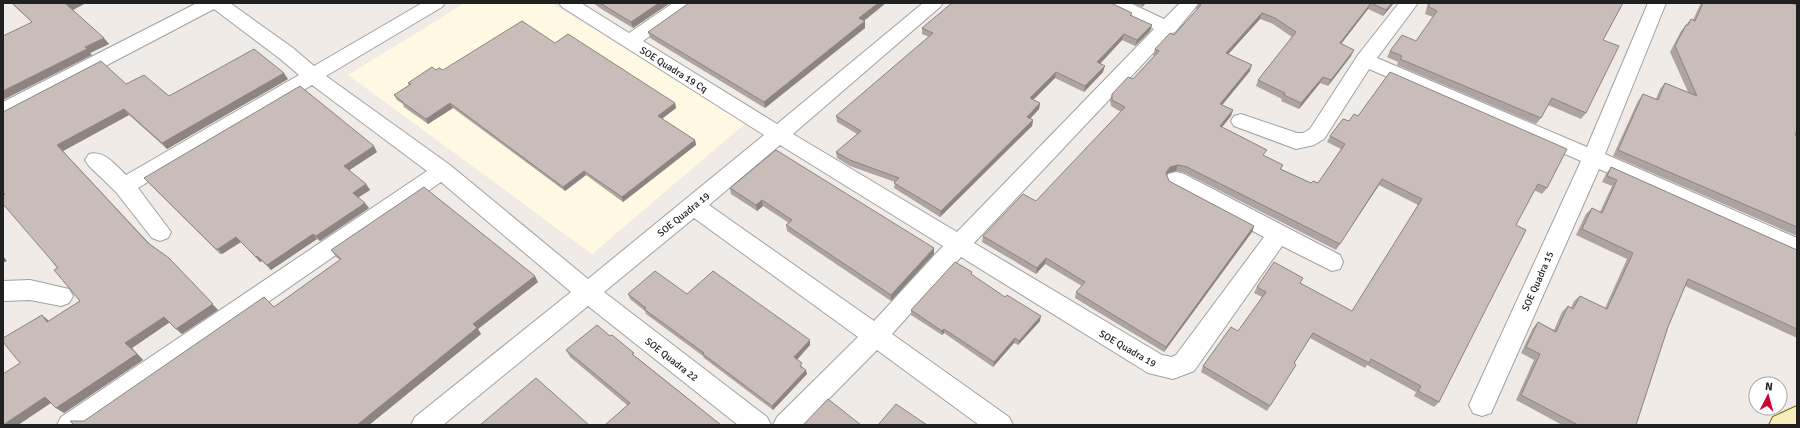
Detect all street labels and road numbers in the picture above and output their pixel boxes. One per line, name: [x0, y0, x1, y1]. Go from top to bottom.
street label: SOE Quadra 19 Cq: [637, 44, 709, 95]
street label: SOE Quadra 19: [655, 190, 712, 240]
street label: SOE Quadra 15: [1519, 250, 1556, 313]
street label: SOE Quadra 19: [1097, 328, 1158, 370]
street label: SOE Quadra 22: [642, 335, 700, 384]

